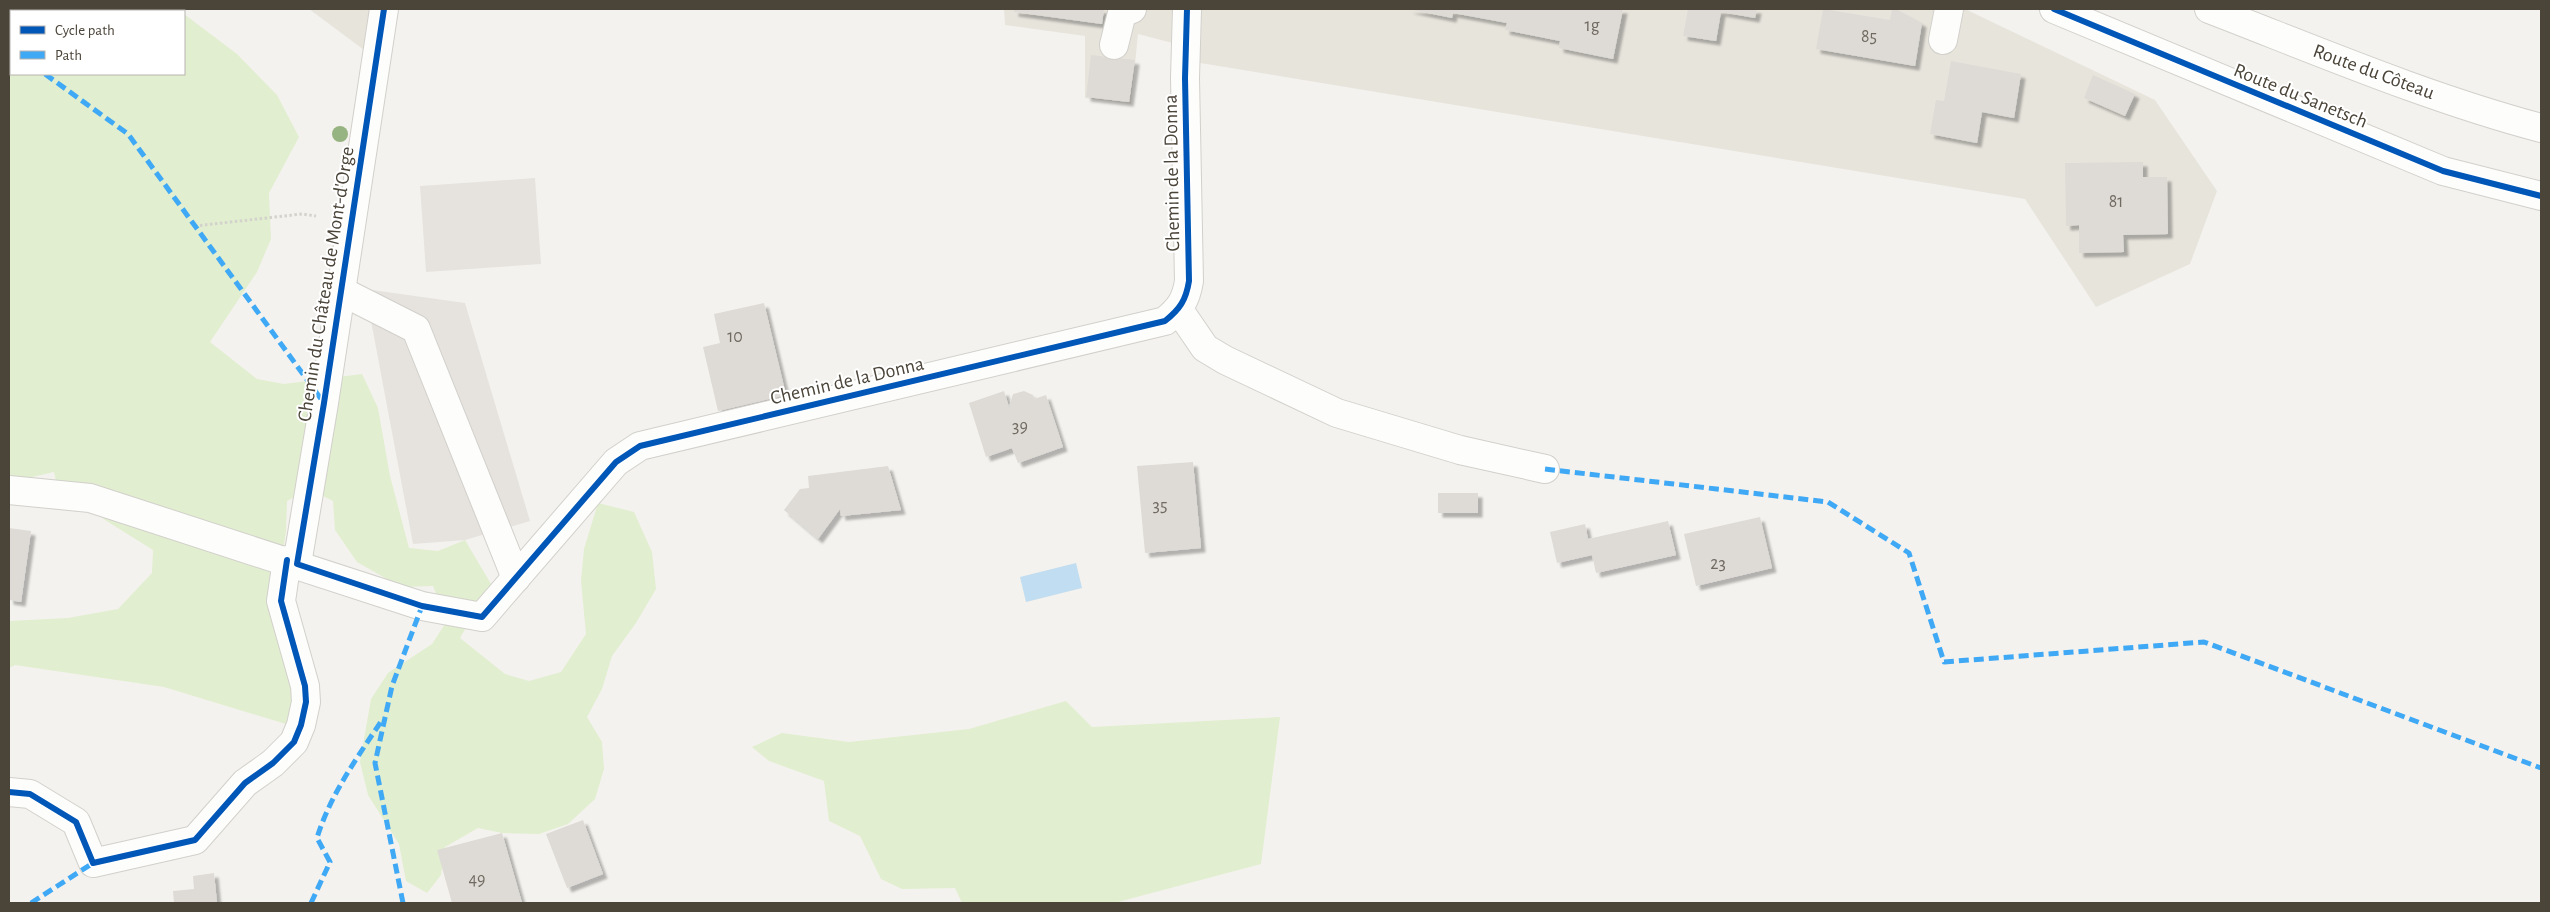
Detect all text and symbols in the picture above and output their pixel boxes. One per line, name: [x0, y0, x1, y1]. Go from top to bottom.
legend: [10, 10, 185, 75]
house number: 1g: [1585, 17, 1600, 35]
text: Cycle path: [55, 23, 115, 38]
house number: 85: [1861, 28, 1877, 46]
street label: Route du Côteau: [2310, 41, 2437, 103]
text: Path: [55, 48, 82, 63]
street label: Route du Sanetsch: [2231, 60, 2370, 132]
street label: Chemin de la Donna: [1161, 94, 1183, 252]
street label: Chemin du Château de Mont-d'Orge: [294, 145, 358, 423]
house number: 81: [2109, 193, 2123, 211]
house number: 10: [727, 328, 743, 346]
street label: Chemin de la Donna: [768, 354, 926, 408]
house number: 39: [1012, 418, 1028, 436]
house number: 35: [1153, 497, 1167, 515]
house number: 23: [1710, 555, 1726, 573]
house number: 49: [468, 871, 486, 889]

